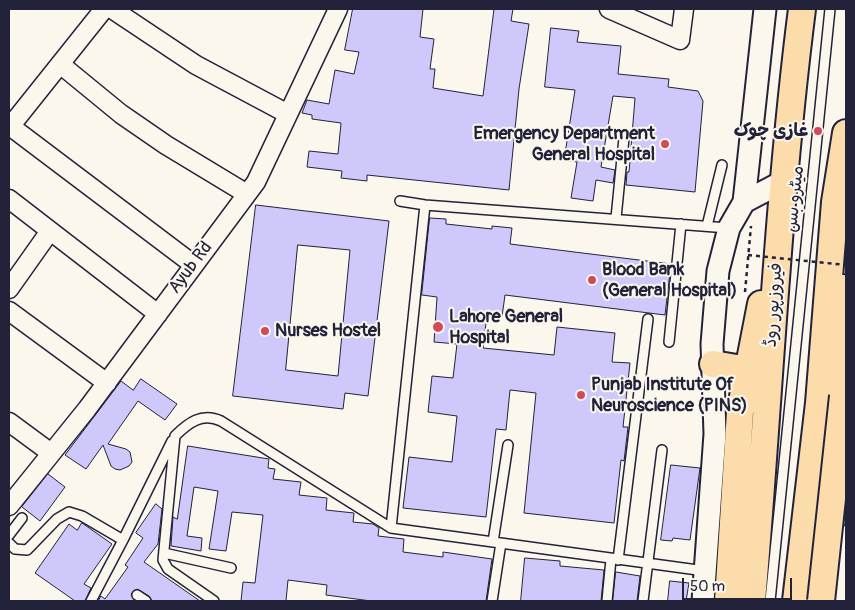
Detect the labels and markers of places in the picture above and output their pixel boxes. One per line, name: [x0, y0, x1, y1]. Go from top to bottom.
place label: غازی چوک: [734, 120, 808, 142]
place label: Emergency Department General Hospital: [473, 123, 655, 166]
marker: غازی چوک: [812, 125, 824, 137]
marker: Emergency Department General Hospital: [659, 138, 671, 150]
place label: Blood Bank (General Hospital): [602, 259, 737, 302]
marker: Blood Bank (General Hospital): [586, 274, 598, 286]
place label: Lahore General Hospital: [449, 306, 563, 348]
place label: Nurses Hostel: [275, 320, 381, 342]
marker: Lahore General Hospital: [431, 320, 445, 334]
marker: Nurses Hostel: [259, 325, 271, 337]
place label: Punjab Institute Of Neuroscience (PINS): [591, 374, 748, 416]
marker: Punjab Institute Of Neuroscience (PINS): [575, 389, 587, 401]

